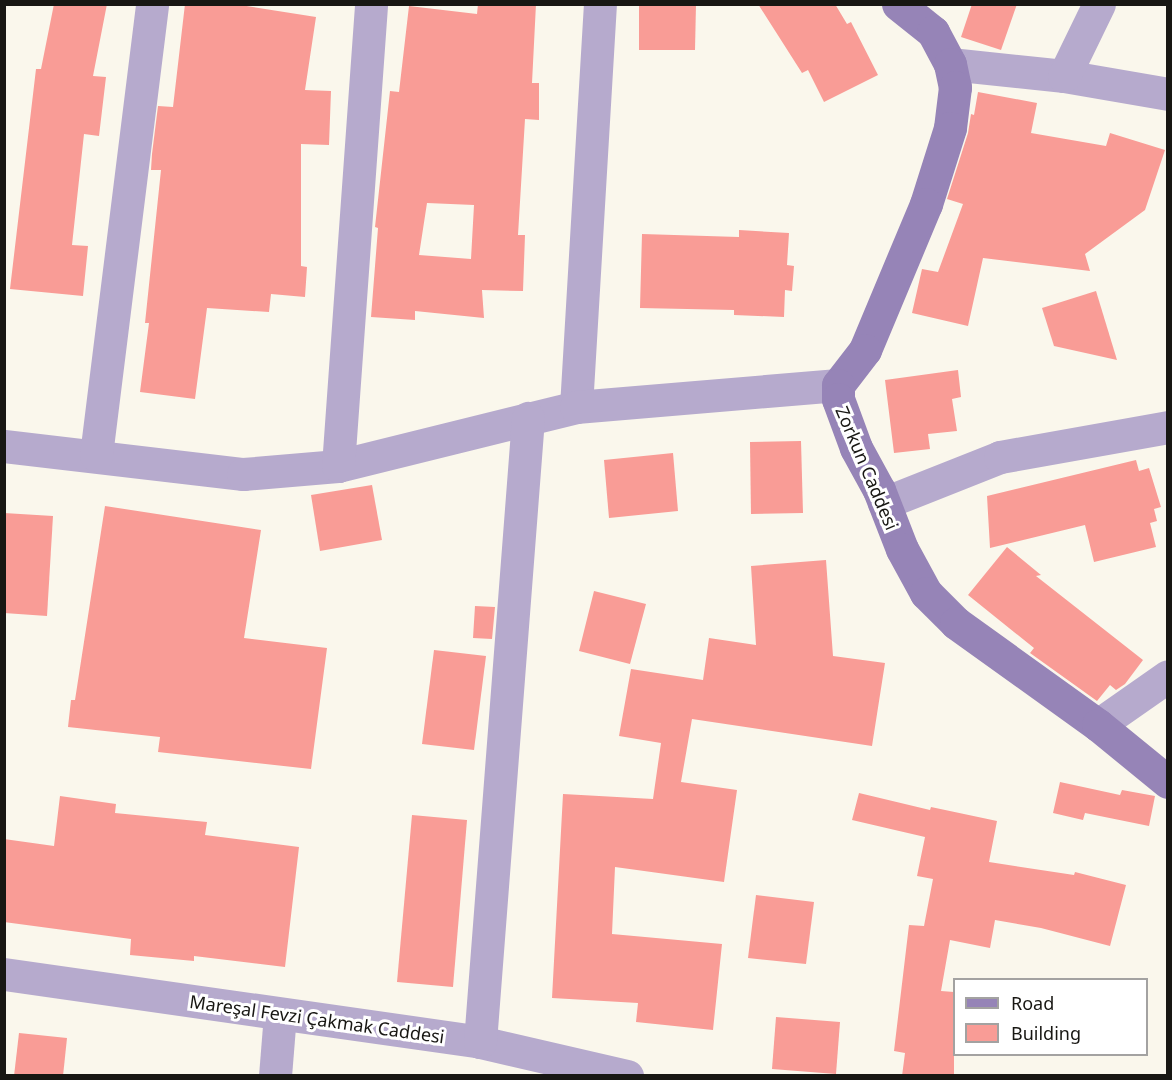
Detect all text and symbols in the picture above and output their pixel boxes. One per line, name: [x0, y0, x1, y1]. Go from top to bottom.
street label: Zorkun Caddesi: [831, 403, 903, 533]
legend: [953, 978, 1148, 1056]
street label: Mareşal Fevzi Çakmak Caddesi: [188, 990, 446, 1048]
text: Road: [1011, 991, 1054, 1015]
text: Building: [1011, 1021, 1081, 1045]

